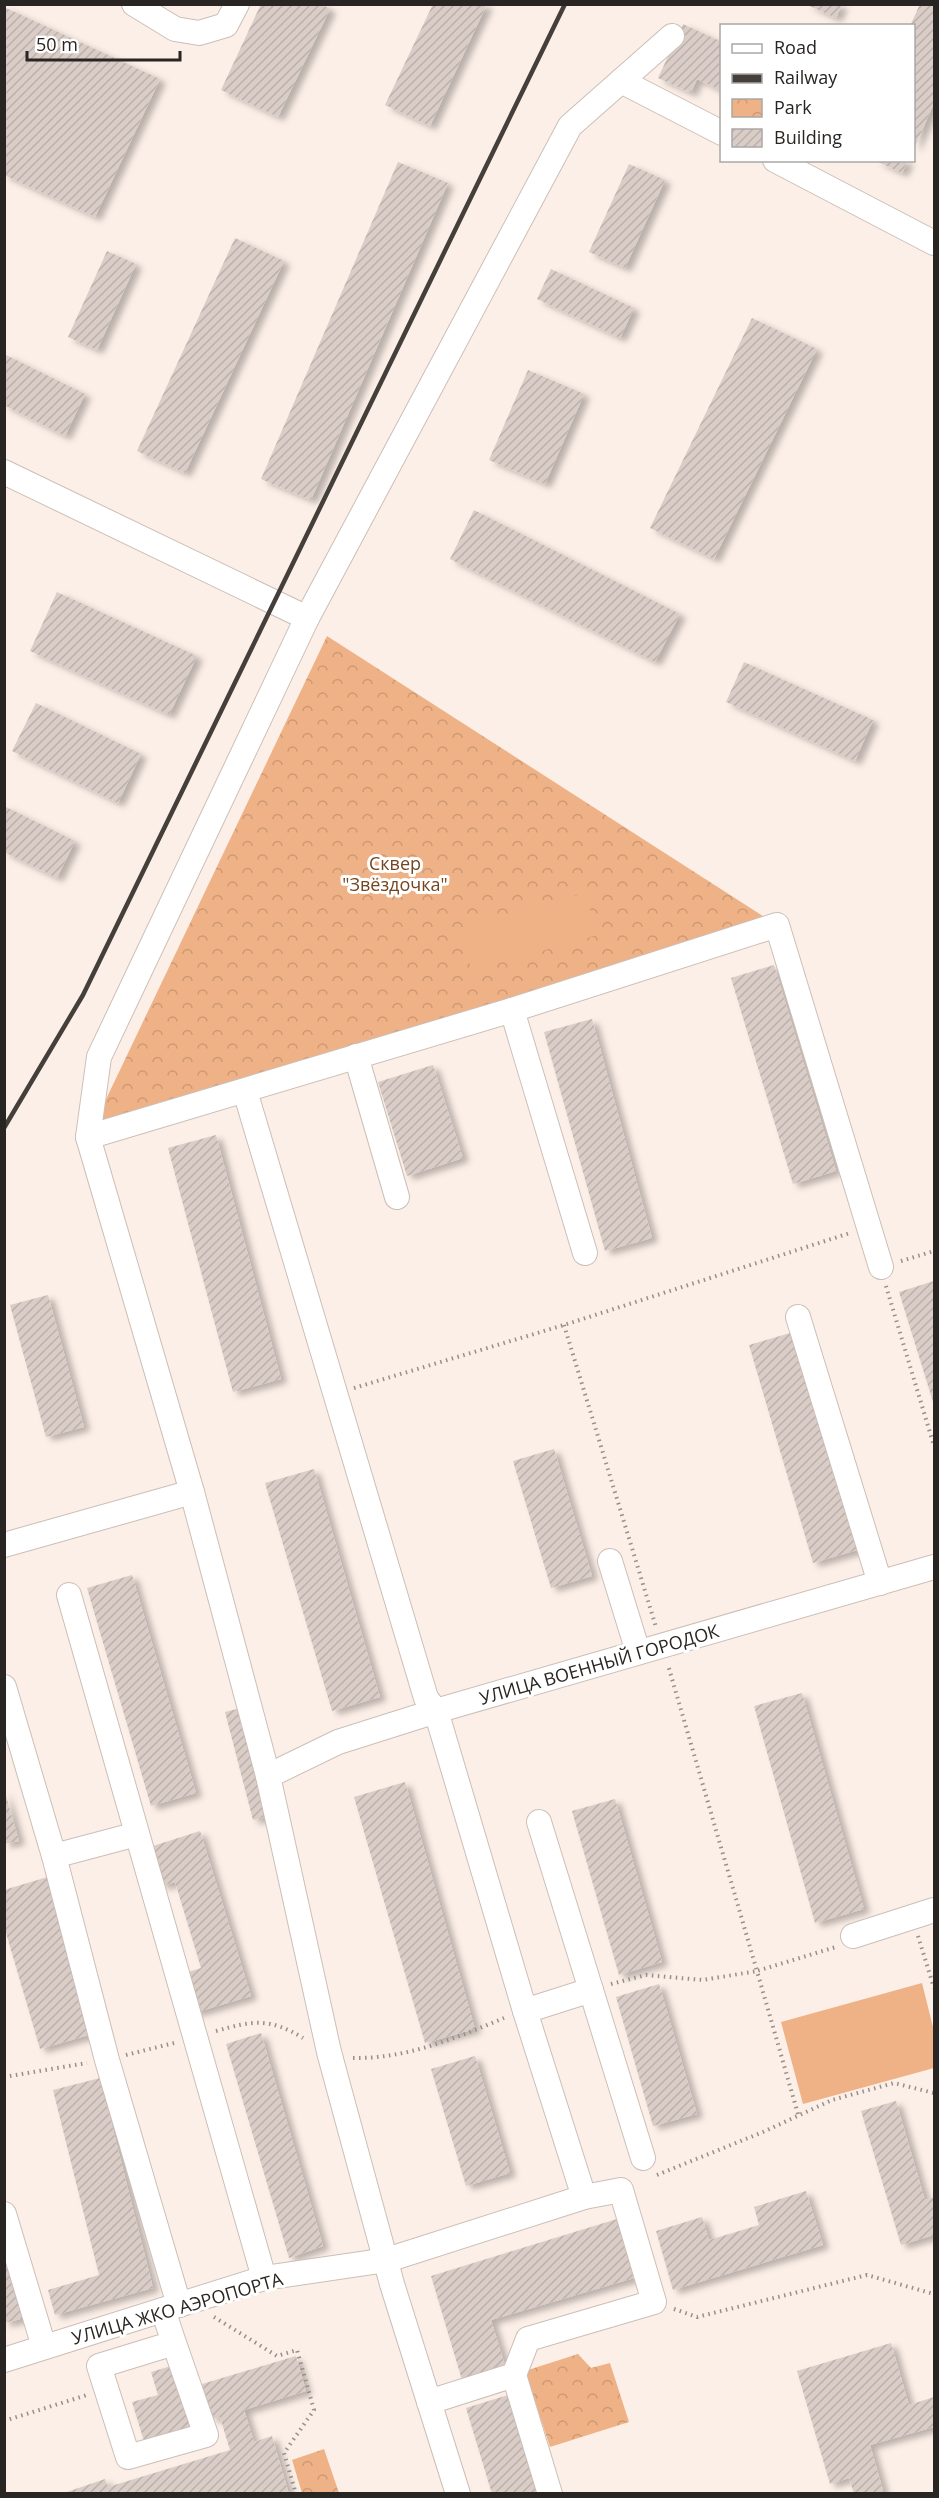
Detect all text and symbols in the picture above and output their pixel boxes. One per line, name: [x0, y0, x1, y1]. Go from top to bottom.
scale bar: [27, 24, 180, 62]
legend: [720, 24, 915, 162]
text: 50 m: [36, 32, 78, 56]
text: Road: [774, 35, 817, 59]
text: Railway: [774, 65, 838, 89]
text: Park: [774, 95, 812, 119]
text: Building: [774, 125, 842, 149]
park label: Сквер "Звёздочка": [342, 851, 448, 896]
street label: УЛИЦА ВОЕННЫЙ ГОРОДОК: [476, 1618, 722, 1710]
street label: УЛИЦА ЖКО АЭРОПОРТА: [69, 2266, 286, 2350]

